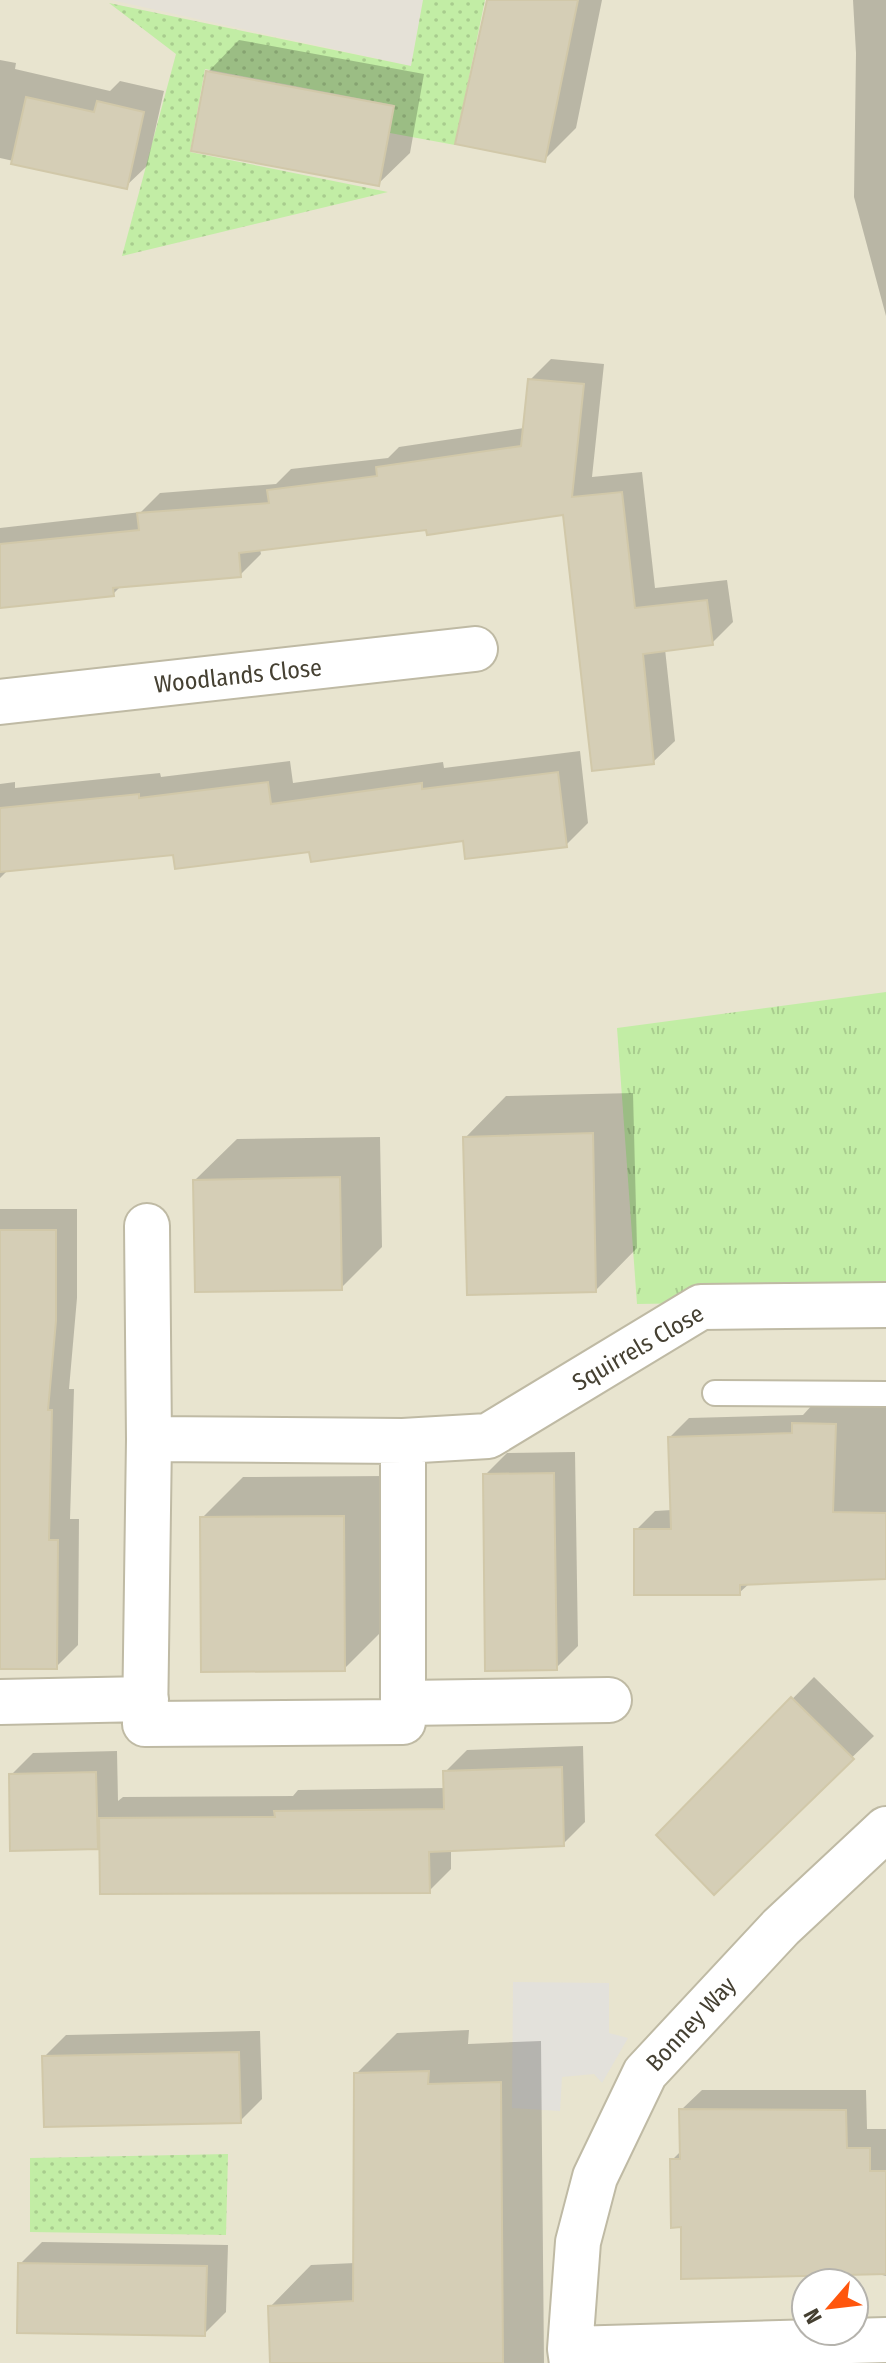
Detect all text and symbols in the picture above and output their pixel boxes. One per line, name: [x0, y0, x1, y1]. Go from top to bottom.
street label: Woodlands Close: [153, 653, 323, 699]
street label: Squirrels Close: [568, 1299, 708, 1397]
street label: Bonney Way: [640, 1971, 742, 2077]
north arrow: [790, 2267, 870, 2347]
text: N: [798, 2304, 828, 2328]

